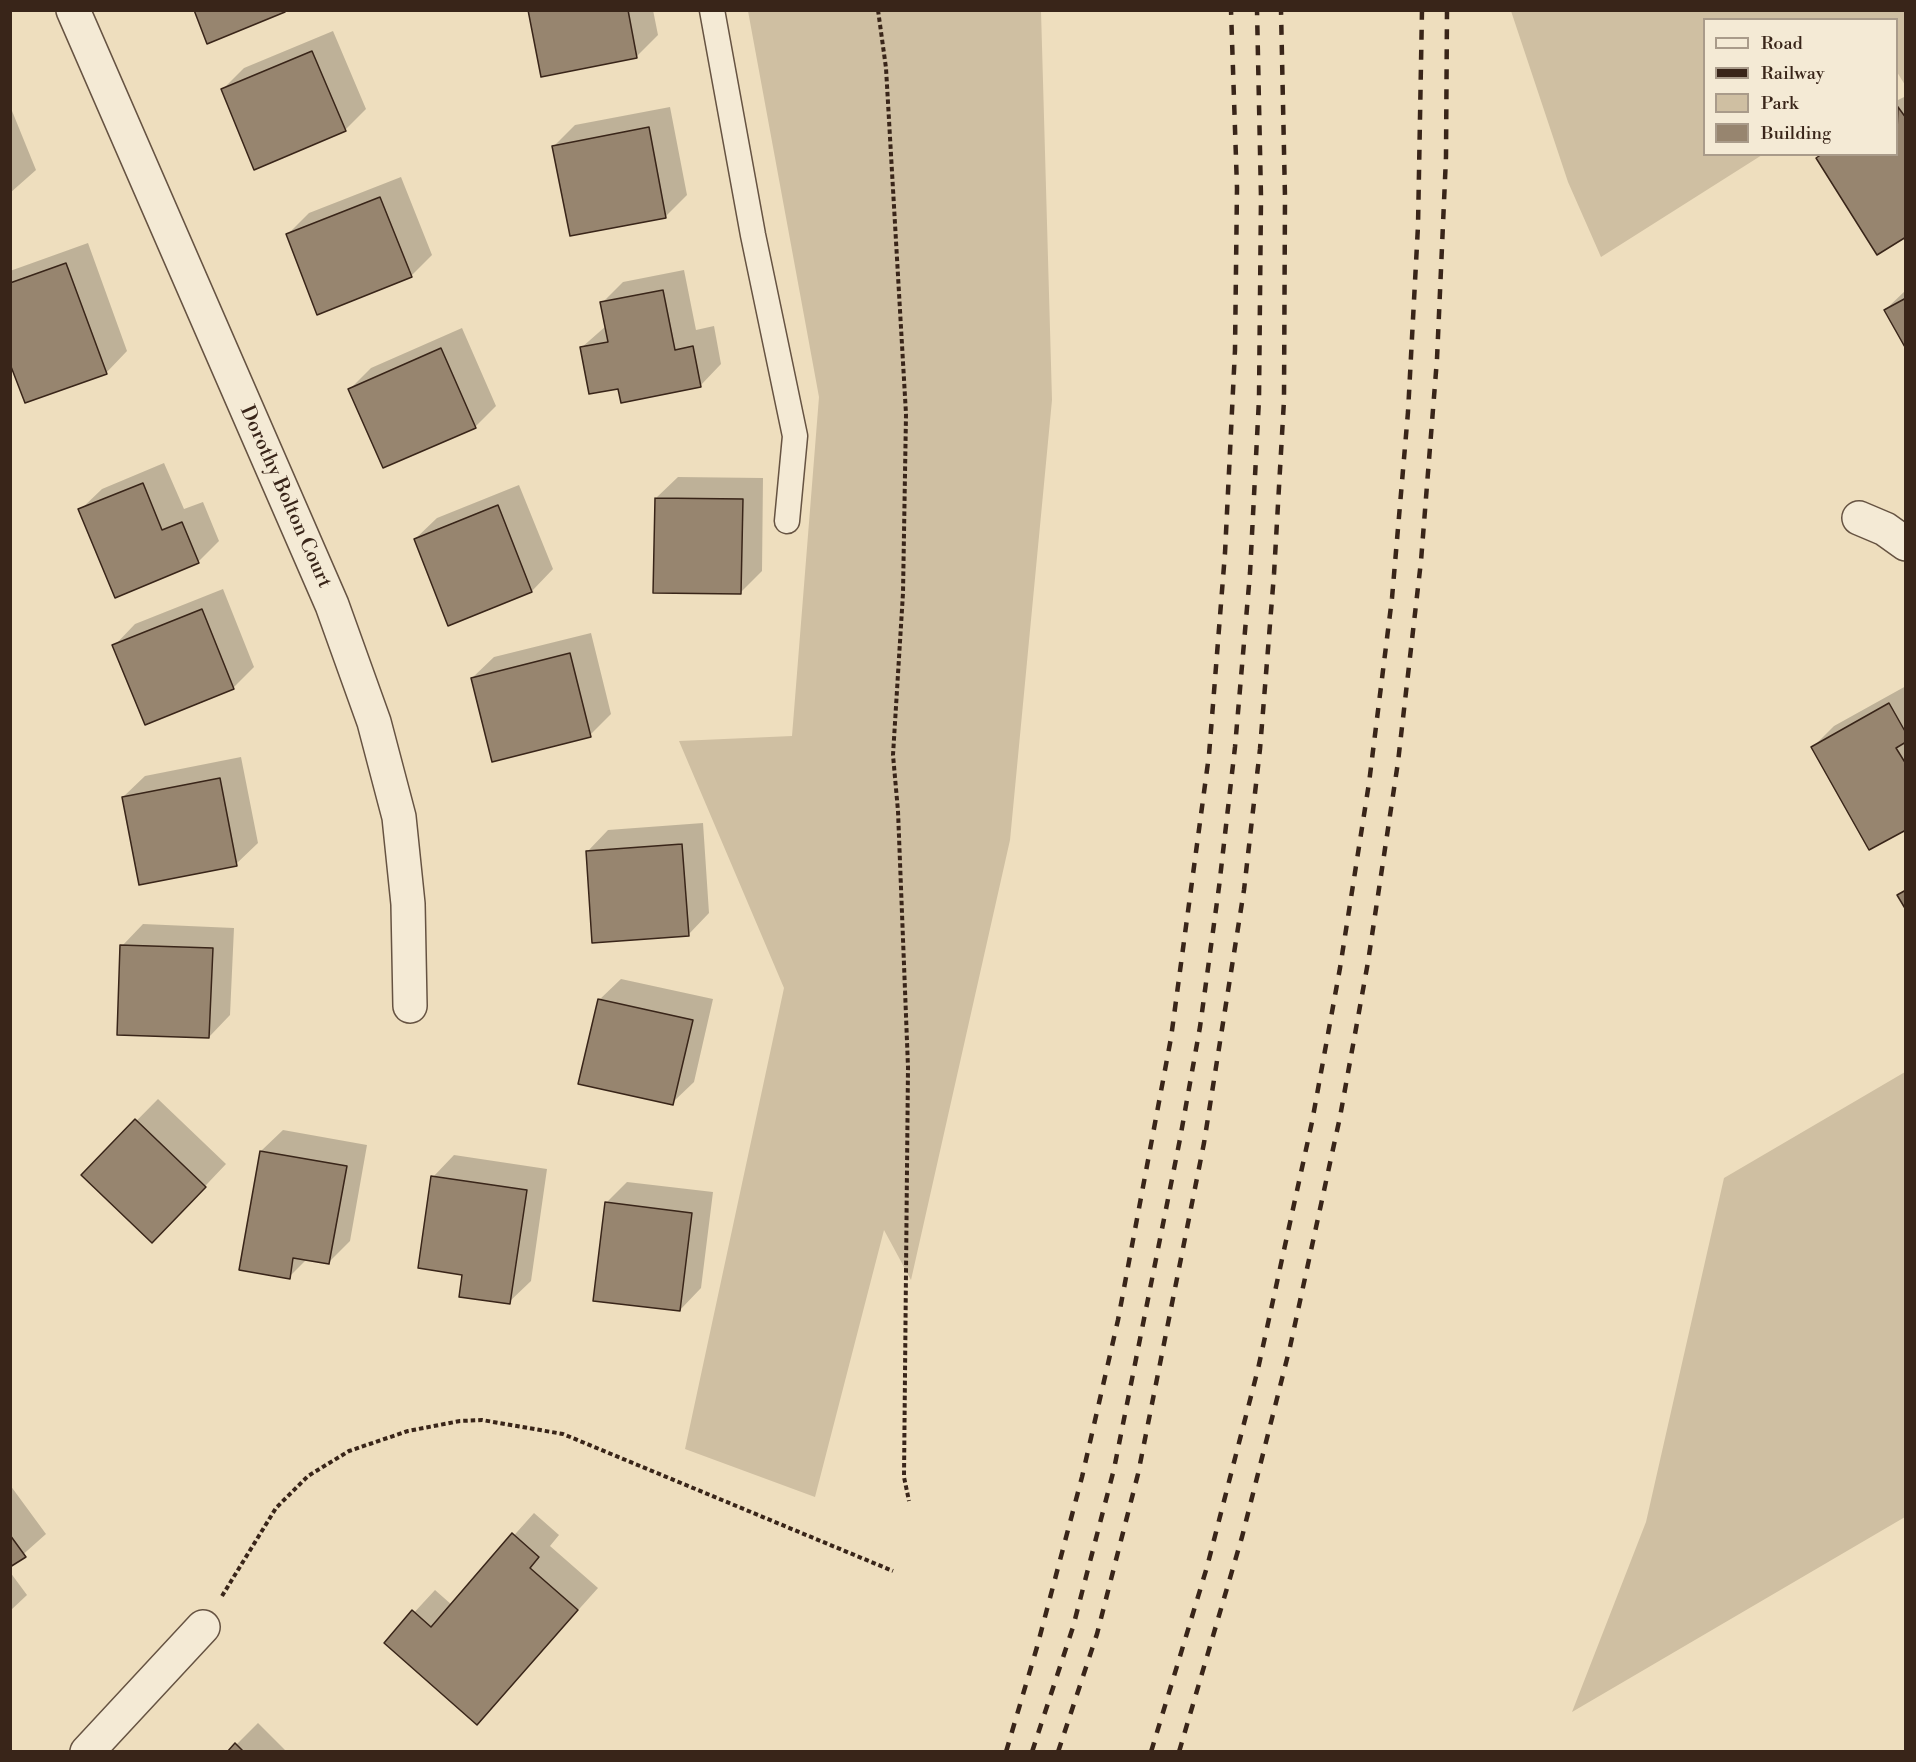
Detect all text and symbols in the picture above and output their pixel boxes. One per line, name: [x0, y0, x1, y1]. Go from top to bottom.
legend: [1703, 18, 1898, 156]
text: Road: [1761, 32, 1803, 55]
text: Railway: [1761, 62, 1824, 85]
text: Park: [1761, 92, 1798, 115]
text: Building: [1761, 122, 1831, 145]
street label: Dorothy Bolton Court: [234, 402, 336, 592]

